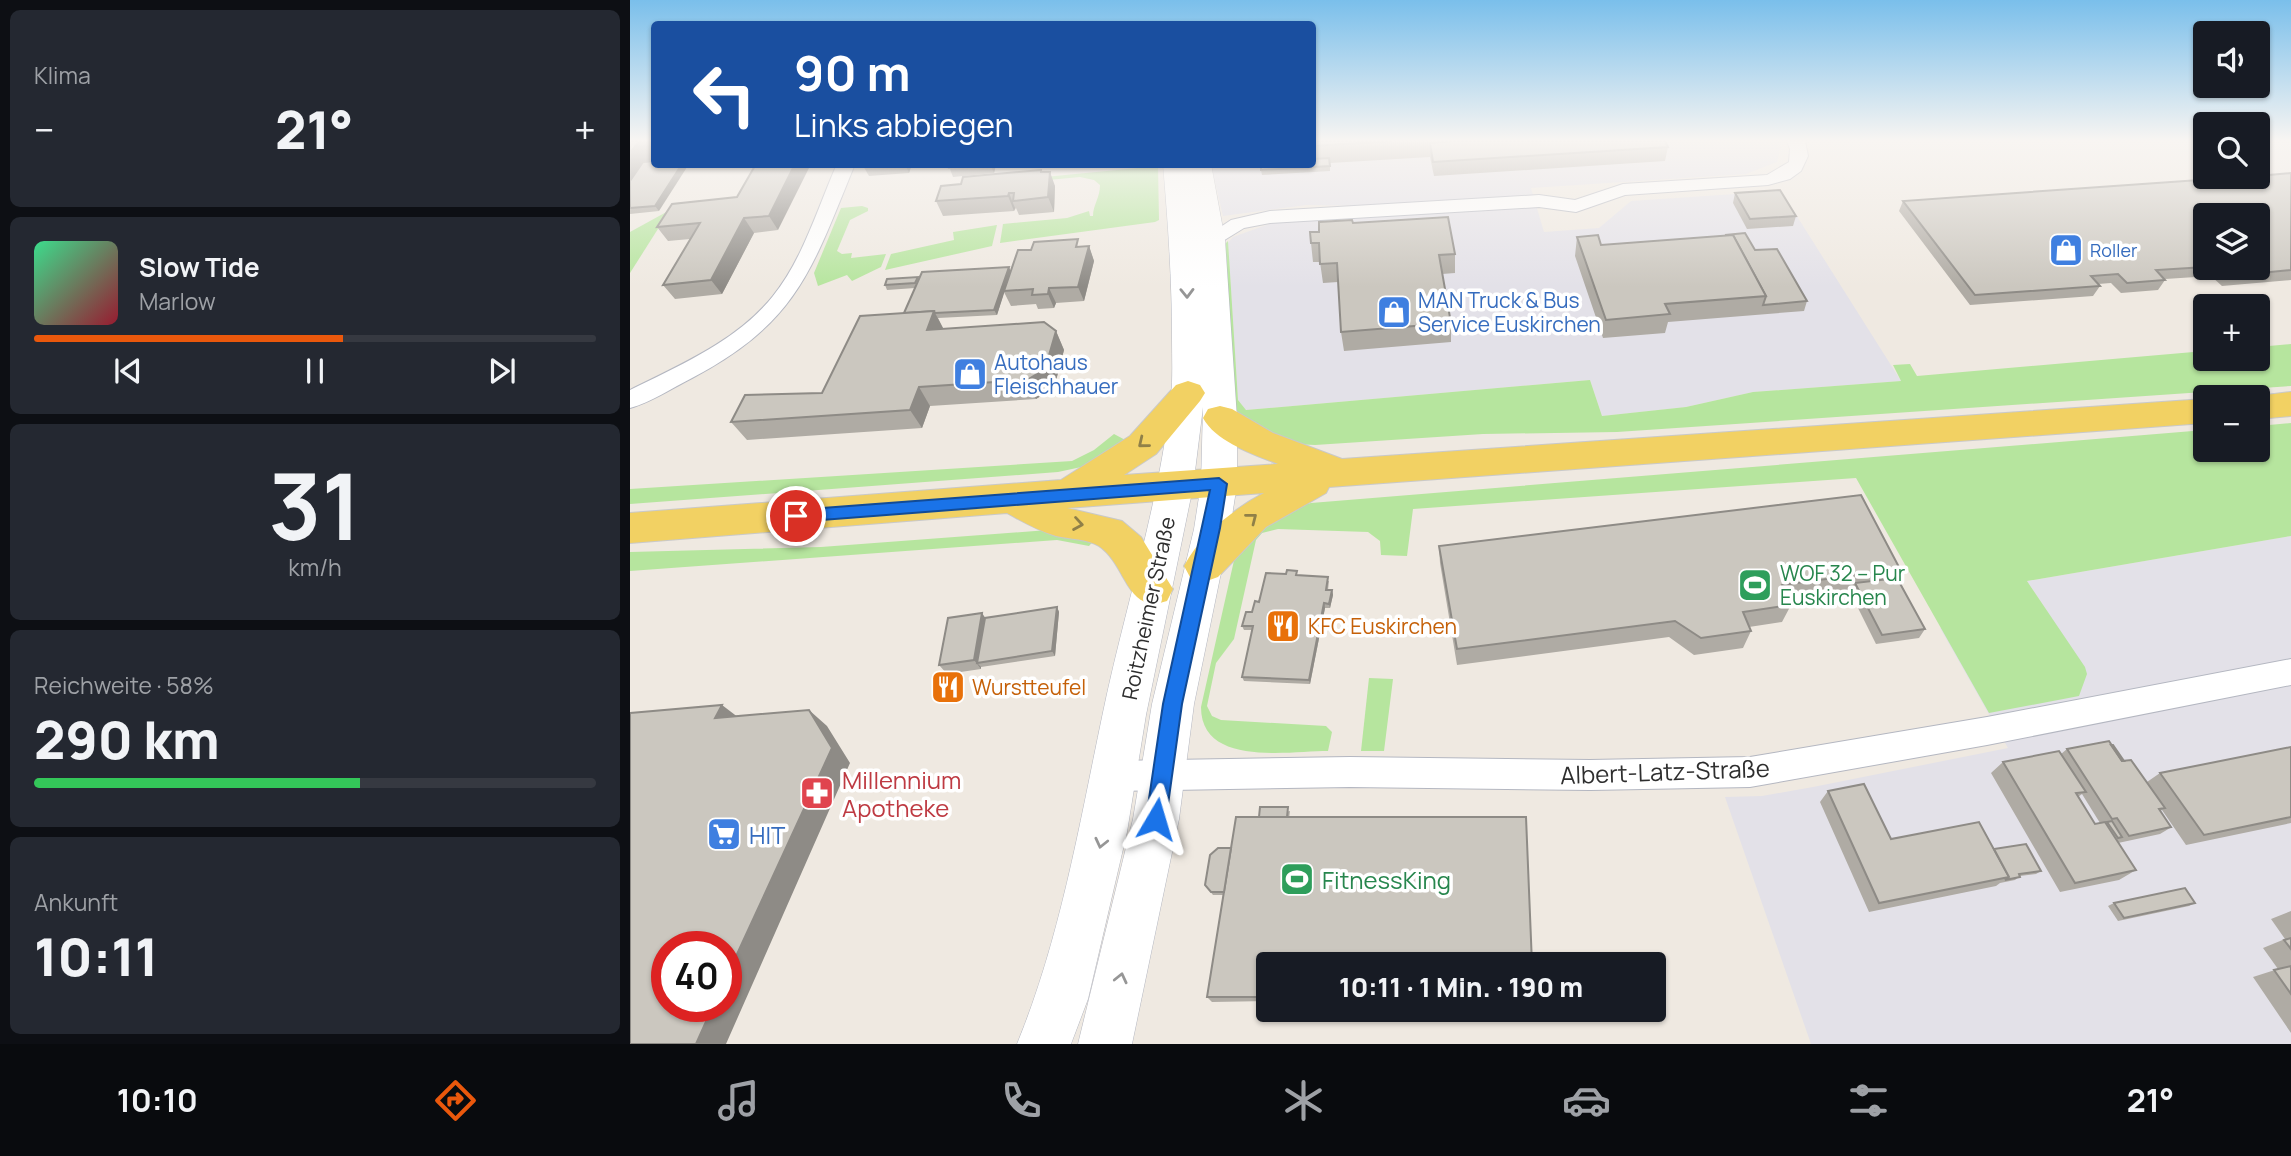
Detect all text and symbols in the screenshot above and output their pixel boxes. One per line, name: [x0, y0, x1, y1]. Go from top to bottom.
map controls: [2193, 21, 2270, 462]
button: sound: [2193, 21, 2270, 98]
text: 90 m: [794, 39, 911, 106]
icon: left: [679, 49, 770, 140]
text: Klima: [34, 59, 91, 91]
text: 21°: [275, 94, 354, 165]
text: −: [34, 103, 55, 155]
text: +: [574, 103, 596, 155]
text: Links abbiegen: [794, 103, 1014, 147]
button: search: [2193, 112, 2270, 189]
button: layers: [2193, 203, 2270, 280]
shop icon: Roller: [2047, 231, 2085, 269]
place label: Roller: [2090, 238, 2138, 262]
text: Slow Tide: [139, 249, 260, 285]
text: Marlow: [139, 285, 216, 317]
place label: MAN Truck & Bus Service Euskirchen: [1418, 286, 1601, 338]
one-way arrow: [1179, 287, 1194, 298]
shop icon: MAN Truck & Bus Service Euskirchen: [1375, 293, 1413, 331]
button: +: [2193, 294, 2270, 371]
place label: Autohaus Fleischhauer: [994, 348, 1119, 400]
icon: previous: [109, 352, 147, 390]
icon: pause: [296, 352, 334, 390]
icon: next: [483, 352, 521, 390]
shop icon: Autohaus Fleischhauer: [951, 355, 989, 393]
button: −: [2193, 385, 2270, 462]
one-way arrow: [1139, 435, 1151, 448]
text: 31: [269, 443, 361, 567]
pin: [766, 486, 826, 546]
icon: arrive: [777, 497, 815, 535]
one-way arrow: [1244, 513, 1257, 526]
street label: Roitzheimer Straße: [1115, 514, 1181, 702]
one-way arrow: [1072, 516, 1084, 531]
text: km/h: [288, 551, 342, 583]
place label: WOF 32 – Pur Euskirchen: [1780, 559, 1906, 611]
sports icon: WOF 32 – Pur Euskirchen: [1736, 566, 1774, 604]
restaurant icon: KFC Euskirchen: [1264, 607, 1302, 645]
place label: KFC Euskirchen: [1308, 612, 1457, 640]
restaurant icon: Wurstteufel: [929, 668, 967, 706]
text: Reichweite · 58%: [34, 669, 214, 701]
place label: Wurstteufel: [972, 673, 1086, 701]
text: 290 km: [34, 704, 220, 775]
street label: Albert-Latz-Straße: [1560, 751, 1770, 791]
place label: Millennium Apotheke: [842, 763, 961, 824]
pharmacy icon: Millennium Apotheke: [798, 774, 836, 812]
position arrow: [1119, 782, 1193, 856]
supermarket icon: HIT: [705, 815, 743, 853]
place label: HIT: [749, 818, 786, 851]
one-way arrow: [1095, 837, 1110, 849]
sports icon: FitnessKing: [1278, 860, 1316, 898]
place label: FitnessKing: [1322, 863, 1451, 896]
text: Ankunft: [34, 886, 118, 918]
text: 10:11: [34, 921, 158, 992]
speed limit sign: 40: [651, 931, 742, 1022]
text: 10:11 · 1 Min. · 190 m: [1339, 969, 1583, 1005]
one-way arrow: [1113, 972, 1127, 984]
icon: directions: [431, 1076, 480, 1125]
icon: music: [714, 1076, 763, 1125]
icon: phone: [997, 1076, 1046, 1125]
icon: climate: [1279, 1076, 1328, 1125]
icon: car: [1562, 1076, 1611, 1125]
icon: filters: [1844, 1076, 1893, 1125]
text: 10:10: [117, 1078, 198, 1122]
text: 21°: [2127, 1078, 2174, 1122]

